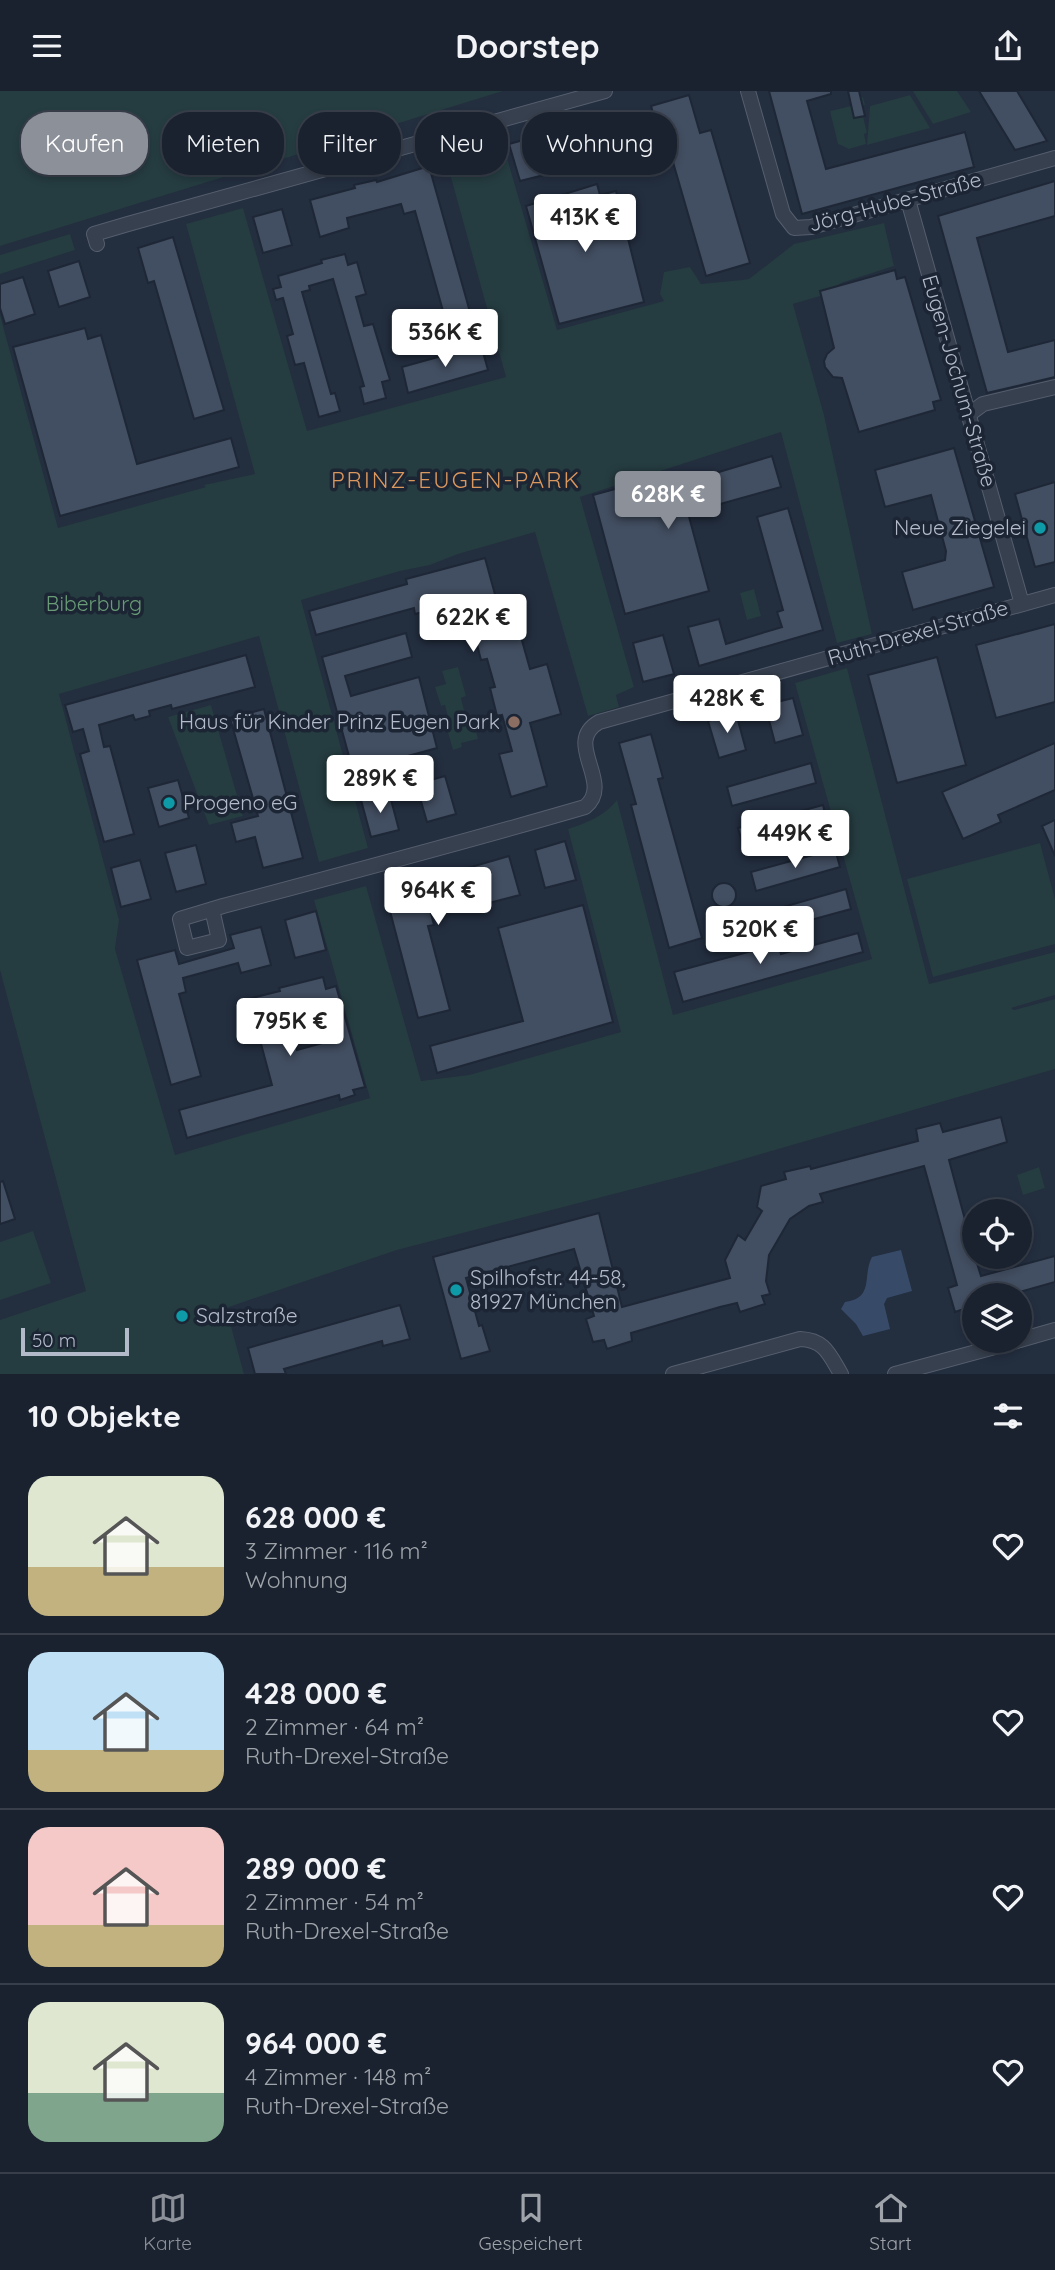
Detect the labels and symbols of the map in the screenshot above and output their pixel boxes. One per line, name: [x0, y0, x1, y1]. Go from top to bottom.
street label: Jörg-Hube-Straße: [806, 165, 984, 237]
pin: 413K €: [528, 195, 642, 254]
street label: Eugen-Jochum-Straße: [917, 272, 1003, 490]
pin: 536K €: [388, 309, 502, 369]
district label: PRINZ-EUGEN-PARK: [331, 465, 581, 494]
pin: 628K €: [611, 471, 725, 531]
place label: Neue Ziegelei: [894, 514, 1026, 540]
marker: Neue Ziegelei: [1032, 520, 1048, 536]
park label: Biberburg: [46, 590, 142, 616]
street label: Ruth-Drexel-Straße: [825, 594, 1011, 670]
pin: 622K €: [416, 595, 530, 654]
pin: 428K €: [670, 675, 784, 735]
place label: Haus für Kinder Prinz Eugen Park: [179, 708, 500, 734]
marker: Haus für Kinder Prinz Eugen Park: [506, 714, 522, 730]
pin: 289K €: [323, 755, 437, 815]
place label: Progeno eG: [183, 789, 297, 815]
marker: Progeno eG: [161, 795, 177, 811]
pin: 449K €: [738, 811, 852, 870]
pin: 964K €: [381, 867, 495, 927]
pin: 520K €: [703, 907, 817, 966]
pin: 795K €: [233, 999, 347, 1058]
place label: Spilhofstr. 44-58, 81927 München: [470, 1264, 626, 1314]
marker: Spilhofstr. 44-58, 81927 München: [448, 1282, 464, 1298]
place label: Salzstraße: [196, 1302, 298, 1328]
marker: Salzstraße: [174, 1308, 190, 1324]
scale bar: [21, 1325, 130, 1357]

